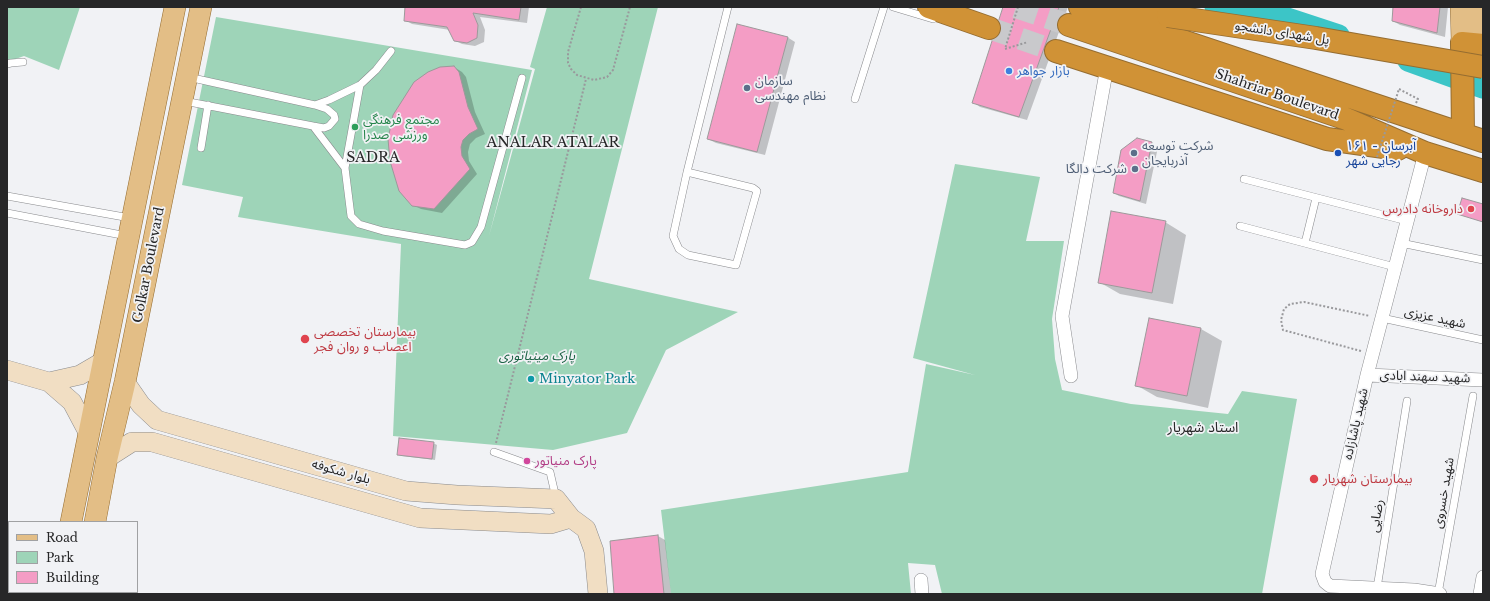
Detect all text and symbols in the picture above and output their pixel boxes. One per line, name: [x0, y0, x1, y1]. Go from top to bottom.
street label: پل شهدای دانشجو: [1233, 18, 1331, 48]
place label: بازار جواهر: [1017, 63, 1070, 79]
marker: بازار جواهر: [1004, 66, 1014, 76]
street label: Shahriar Boulevard: [1213, 66, 1341, 124]
place label: سازمان نظام مهندسی: [755, 73, 826, 104]
marker: سازمان نظام مهندسی: [742, 83, 752, 93]
place label: مجتمع فرهنگی ورزشی صدرا: [363, 112, 440, 143]
marker: مجتمع فرهنگی ورزشی صدرا: [350, 122, 360, 132]
district label: ANALAR ATALAR: [480, 135, 626, 151]
place label: شرکت توسعه آذربایجان: [1142, 138, 1213, 169]
place label: آبرسان - ۱۶۱ رجایی شهر: [1346, 138, 1416, 169]
marker: شرکت توسعه آذربایجان: [1129, 148, 1139, 158]
marker: آبرسان - ۱۶۱ رجایی شهر: [1333, 148, 1343, 158]
district label: SADRA: [344, 150, 402, 166]
place label: شرکت دالگا: [1066, 161, 1127, 177]
marker: شرکت دالگا: [1130, 164, 1140, 174]
place label: داروخانه دادرس: [1383, 201, 1463, 217]
marker: داروخانه دادرس: [1466, 204, 1476, 214]
street label: Golkar Boulevard: [130, 206, 168, 324]
street label: شهید عزیزی: [1403, 304, 1467, 332]
place label: بیمارستان تخصصی اعصاب و روان فجر: [314, 324, 416, 355]
marker: بیمارستان تخصصی اعصاب و روان فجر: [299, 333, 311, 345]
park label: پارک مینیاتوری: [499, 348, 575, 364]
street label: شهید سهند ابادی: [1379, 368, 1471, 386]
place label: Minyator Park: [539, 371, 635, 387]
marker: Minyator Park: [526, 374, 536, 384]
street label: شهید پاشازاده: [1340, 387, 1372, 461]
district label: استاد شهریار: [1168, 420, 1238, 436]
place label: پارک منیاتور: [535, 453, 597, 469]
street label: بلوار شکوفه: [310, 456, 372, 488]
marker: پارک منیاتور: [522, 456, 532, 466]
street label: شهید خسروی: [1430, 456, 1458, 530]
place label: بیمارستان شهریار: [1323, 471, 1412, 487]
marker: بیمارستان شهریار: [1308, 473, 1320, 485]
street label: رضایی: [1367, 498, 1387, 534]
legend: [8, 521, 138, 593]
text: Road: [46, 530, 78, 545]
text: Park: [46, 550, 74, 565]
text: Building: [46, 570, 99, 585]

